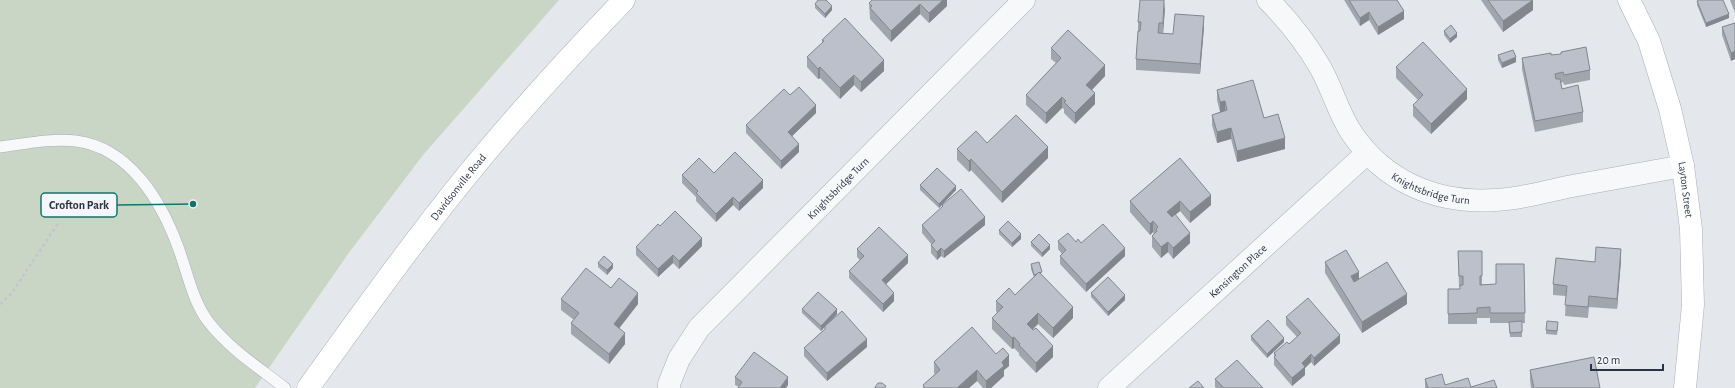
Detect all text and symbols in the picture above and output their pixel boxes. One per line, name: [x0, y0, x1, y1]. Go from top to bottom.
street label: Davidsonville Road: [429, 152, 488, 222]
street label: Knightsbridge Turn: [805, 155, 871, 221]
street label: Layton Street: [1676, 161, 1695, 219]
street label: Knightsbridge Turn: [1389, 170, 1470, 206]
callout: Crofton Park: [41, 193, 117, 217]
text: Crofton Park: [49, 199, 109, 211]
street label: Kensington Place: [1207, 242, 1269, 300]
scale bar: [1591, 346, 1663, 372]
text: 20 m: [1597, 354, 1620, 366]

